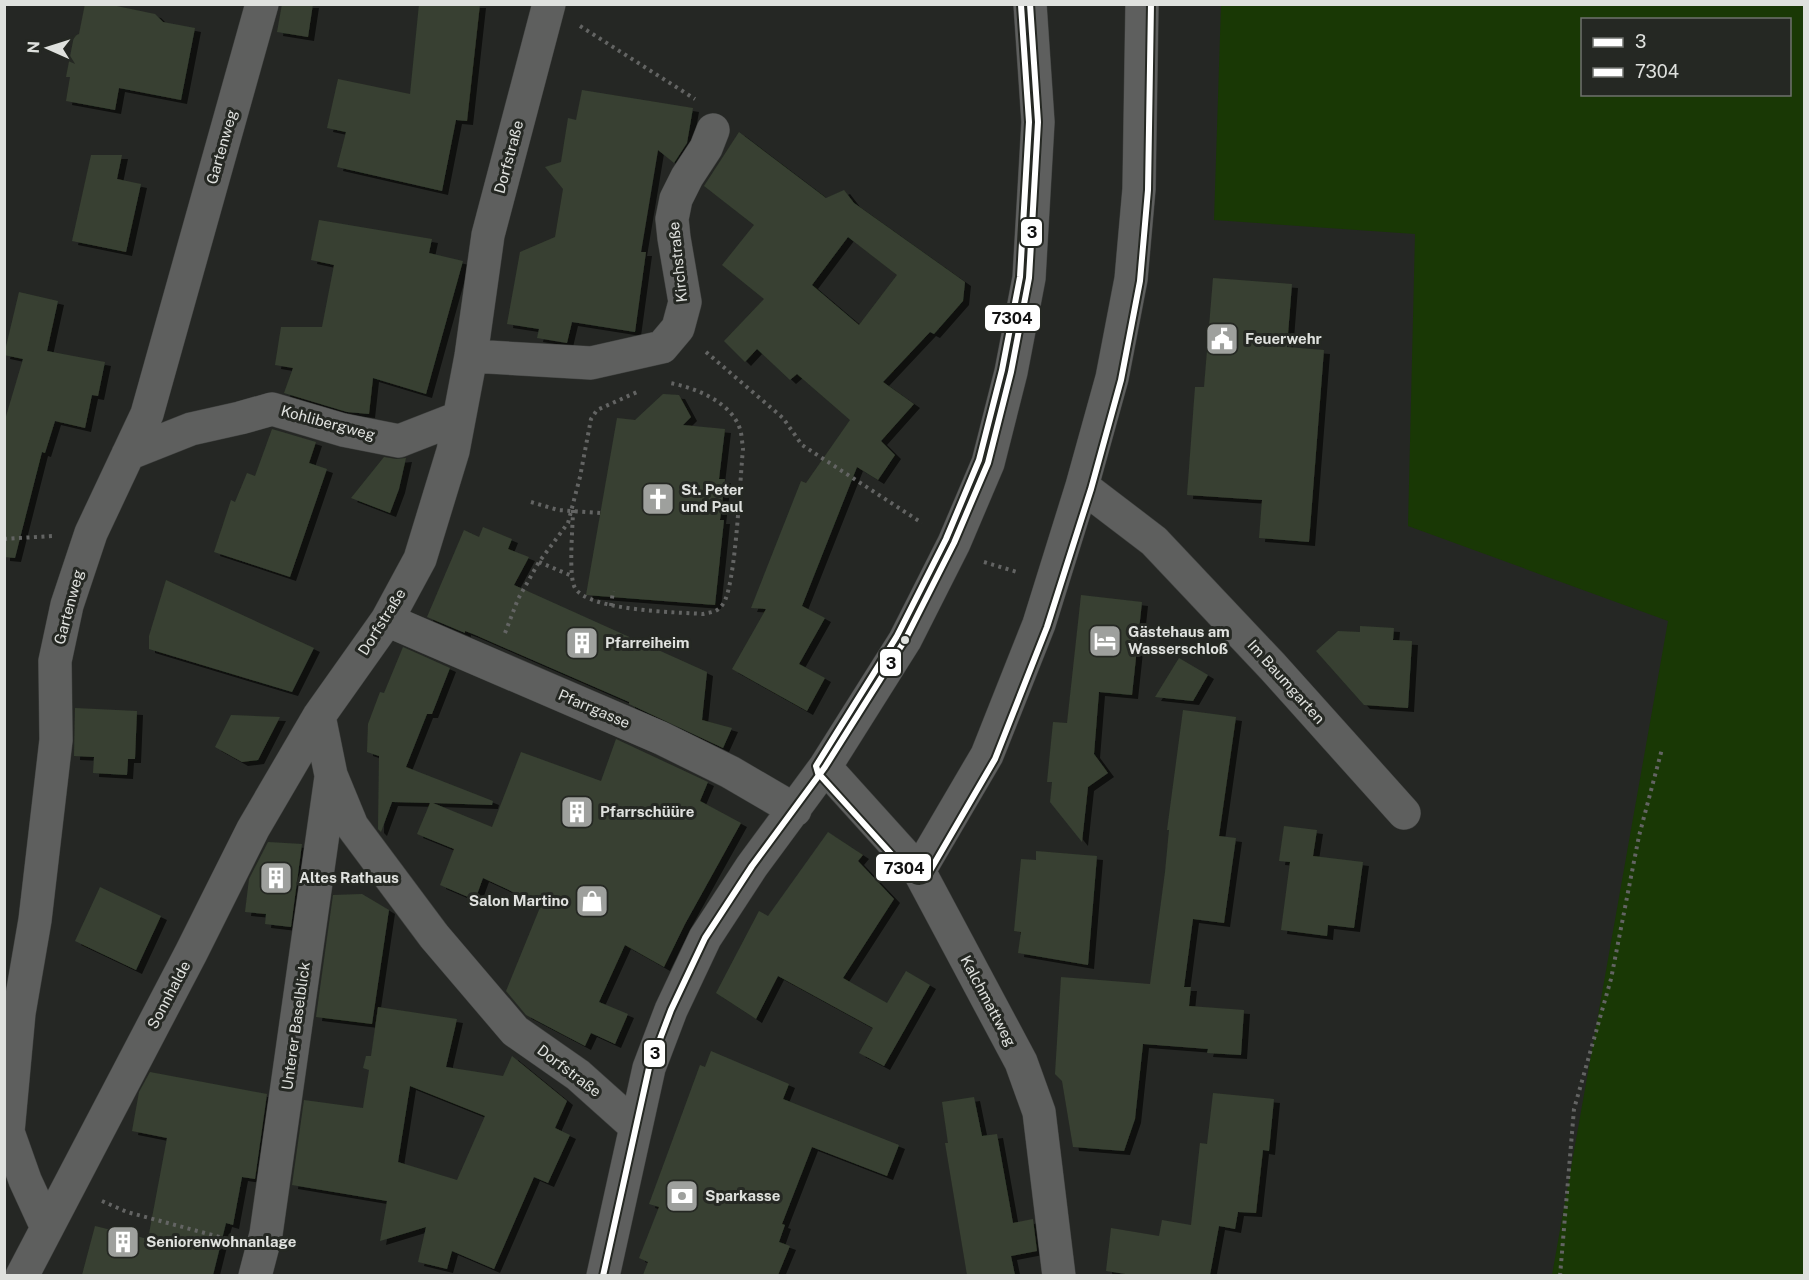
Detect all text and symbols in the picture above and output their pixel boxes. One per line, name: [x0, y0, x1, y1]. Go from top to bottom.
north arrow: [18, 18, 78, 78]
legend: [1581, 18, 1791, 96]
text: 3: [1635, 31, 1646, 52]
text: N: [24, 40, 43, 54]
text: 7304: [1635, 61, 1679, 82]
street label: Gartenweg: [203, 108, 240, 186]
street label: Dorfstraße: [491, 118, 526, 195]
line badge: 3: [1020, 218, 1043, 247]
street label: Kirchstraße: [665, 221, 690, 303]
text: 3: [1027, 223, 1037, 242]
line badge: 7304: [984, 304, 1041, 332]
text: 7304: [991, 309, 1033, 328]
public building icon: Feuerwehr: [1204, 321, 1240, 357]
place label: Feuerwehr: [1245, 330, 1322, 347]
street label: Kohlibergweg: [279, 402, 377, 443]
church icon: St. Peter und Paul: [640, 481, 676, 517]
place label: St. Peter und Paul: [681, 481, 744, 515]
street label: Gartenweg: [50, 568, 87, 646]
street label: Dorfstraße: [354, 585, 409, 658]
hotel icon: Gästehaus am Wasserschloß: [1087, 623, 1123, 659]
place label: Gästehaus am Wasserschloß: [1128, 623, 1230, 657]
building icon: Pfarreiheim: [564, 625, 600, 661]
place label: Pfarreiheim: [605, 634, 690, 651]
unlabelled marker: [899, 634, 911, 646]
street label: Im Baumgarten: [1244, 636, 1328, 727]
line badge: 3: [879, 648, 902, 677]
text: 3: [886, 654, 896, 673]
street label: Pfarrgasse: [556, 686, 633, 731]
building icon: Pfarrschüüre: [559, 794, 595, 830]
place label: Pfarrschüüre: [600, 803, 694, 820]
line badge: 7304: [875, 853, 932, 882]
text: 7304: [883, 859, 925, 878]
building icon: Altes Rathaus: [258, 860, 294, 896]
place label: Altes Rathaus: [299, 869, 399, 886]
shop icon: Salon Martino: [574, 883, 610, 919]
place label: Salon Martino: [469, 892, 569, 909]
street label: Kalchmattweg: [957, 952, 1020, 1049]
street label: Sonnhalde: [144, 958, 194, 1032]
street label: Unterer Baselblick: [278, 961, 313, 1091]
line badge: 3: [643, 1039, 666, 1068]
street label: Dorfstraße: [534, 1041, 604, 1100]
text: 3: [650, 1044, 660, 1063]
bank icon: Sparkasse: [664, 1178, 700, 1214]
place label: Sparkasse: [705, 1187, 780, 1204]
building icon: Seniorenwohnanlage: [105, 1224, 141, 1260]
place label: Seniorenwohnanlage: [146, 1233, 297, 1250]

